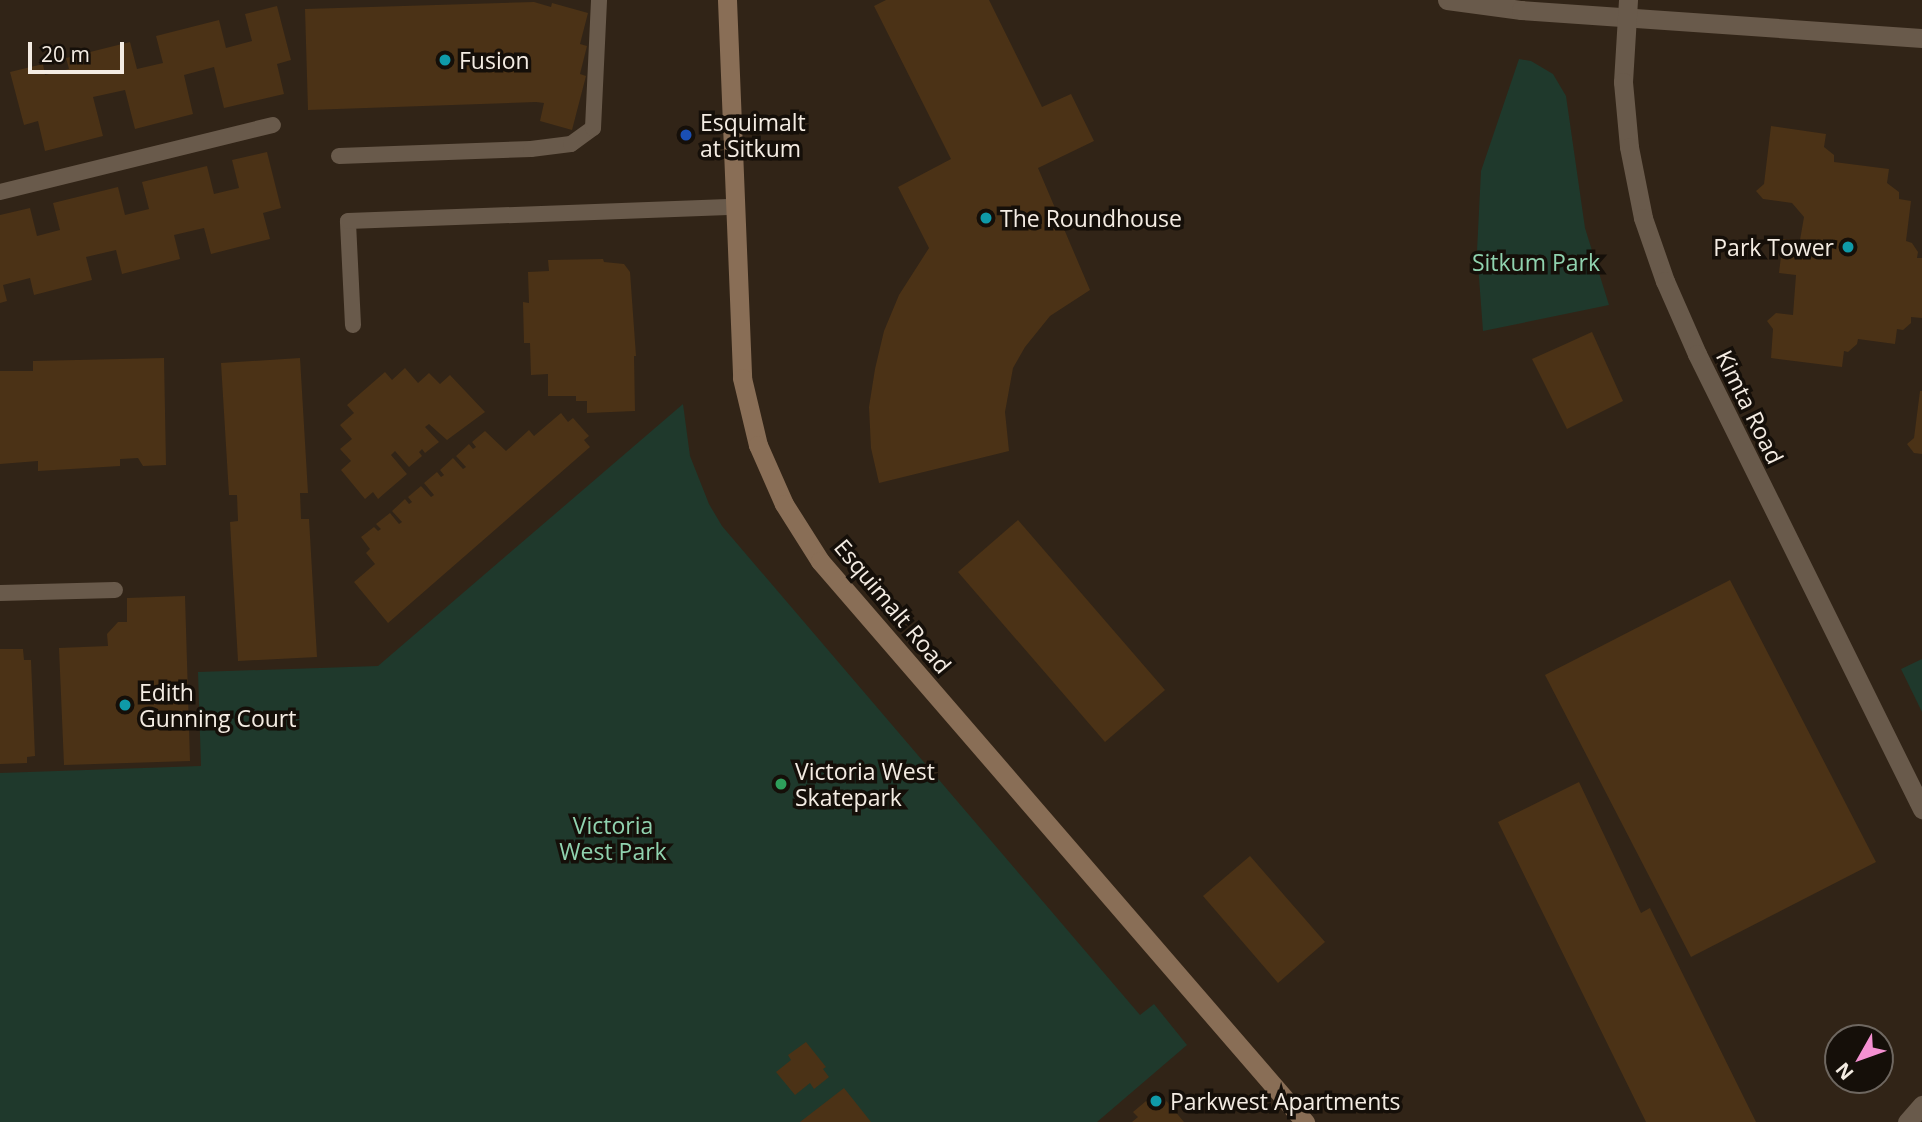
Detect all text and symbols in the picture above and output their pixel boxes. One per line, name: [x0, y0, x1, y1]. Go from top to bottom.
scale bar: [32, 28, 128, 72]
text: 20 m: [41, 40, 90, 68]
place label: Fusion: [459, 46, 530, 74]
marker: Fusion: [437, 52, 453, 68]
place label: Esquimalt at Sitkum: [700, 108, 806, 162]
marker: Esquimalt at Sitkum: [678, 127, 694, 143]
place label: The Roundhouse: [1000, 204, 1182, 232]
marker: The Roundhouse: [978, 210, 994, 226]
place label: Park Tower: [1713, 233, 1834, 261]
marker: Park Tower: [1840, 239, 1856, 255]
park label: Sitkum Park: [1472, 248, 1600, 276]
street label: Kimta Road: [1711, 346, 1789, 468]
street label: Esquimalt Road: [829, 533, 957, 679]
place label: Edith Gunning Court: [139, 678, 296, 732]
marker: Edith Gunning Court: [117, 697, 133, 713]
place label: Victoria West Skatepark: [795, 757, 935, 811]
marker: Victoria West Skatepark: [773, 776, 789, 792]
park label: Victoria West Park: [559, 811, 667, 865]
north arrow: [1824, 1024, 1894, 1094]
text: N: [1830, 1057, 1859, 1085]
place label: Parkwest Apartments: [1170, 1087, 1400, 1115]
marker: Parkwest Apartments: [1148, 1093, 1164, 1109]

